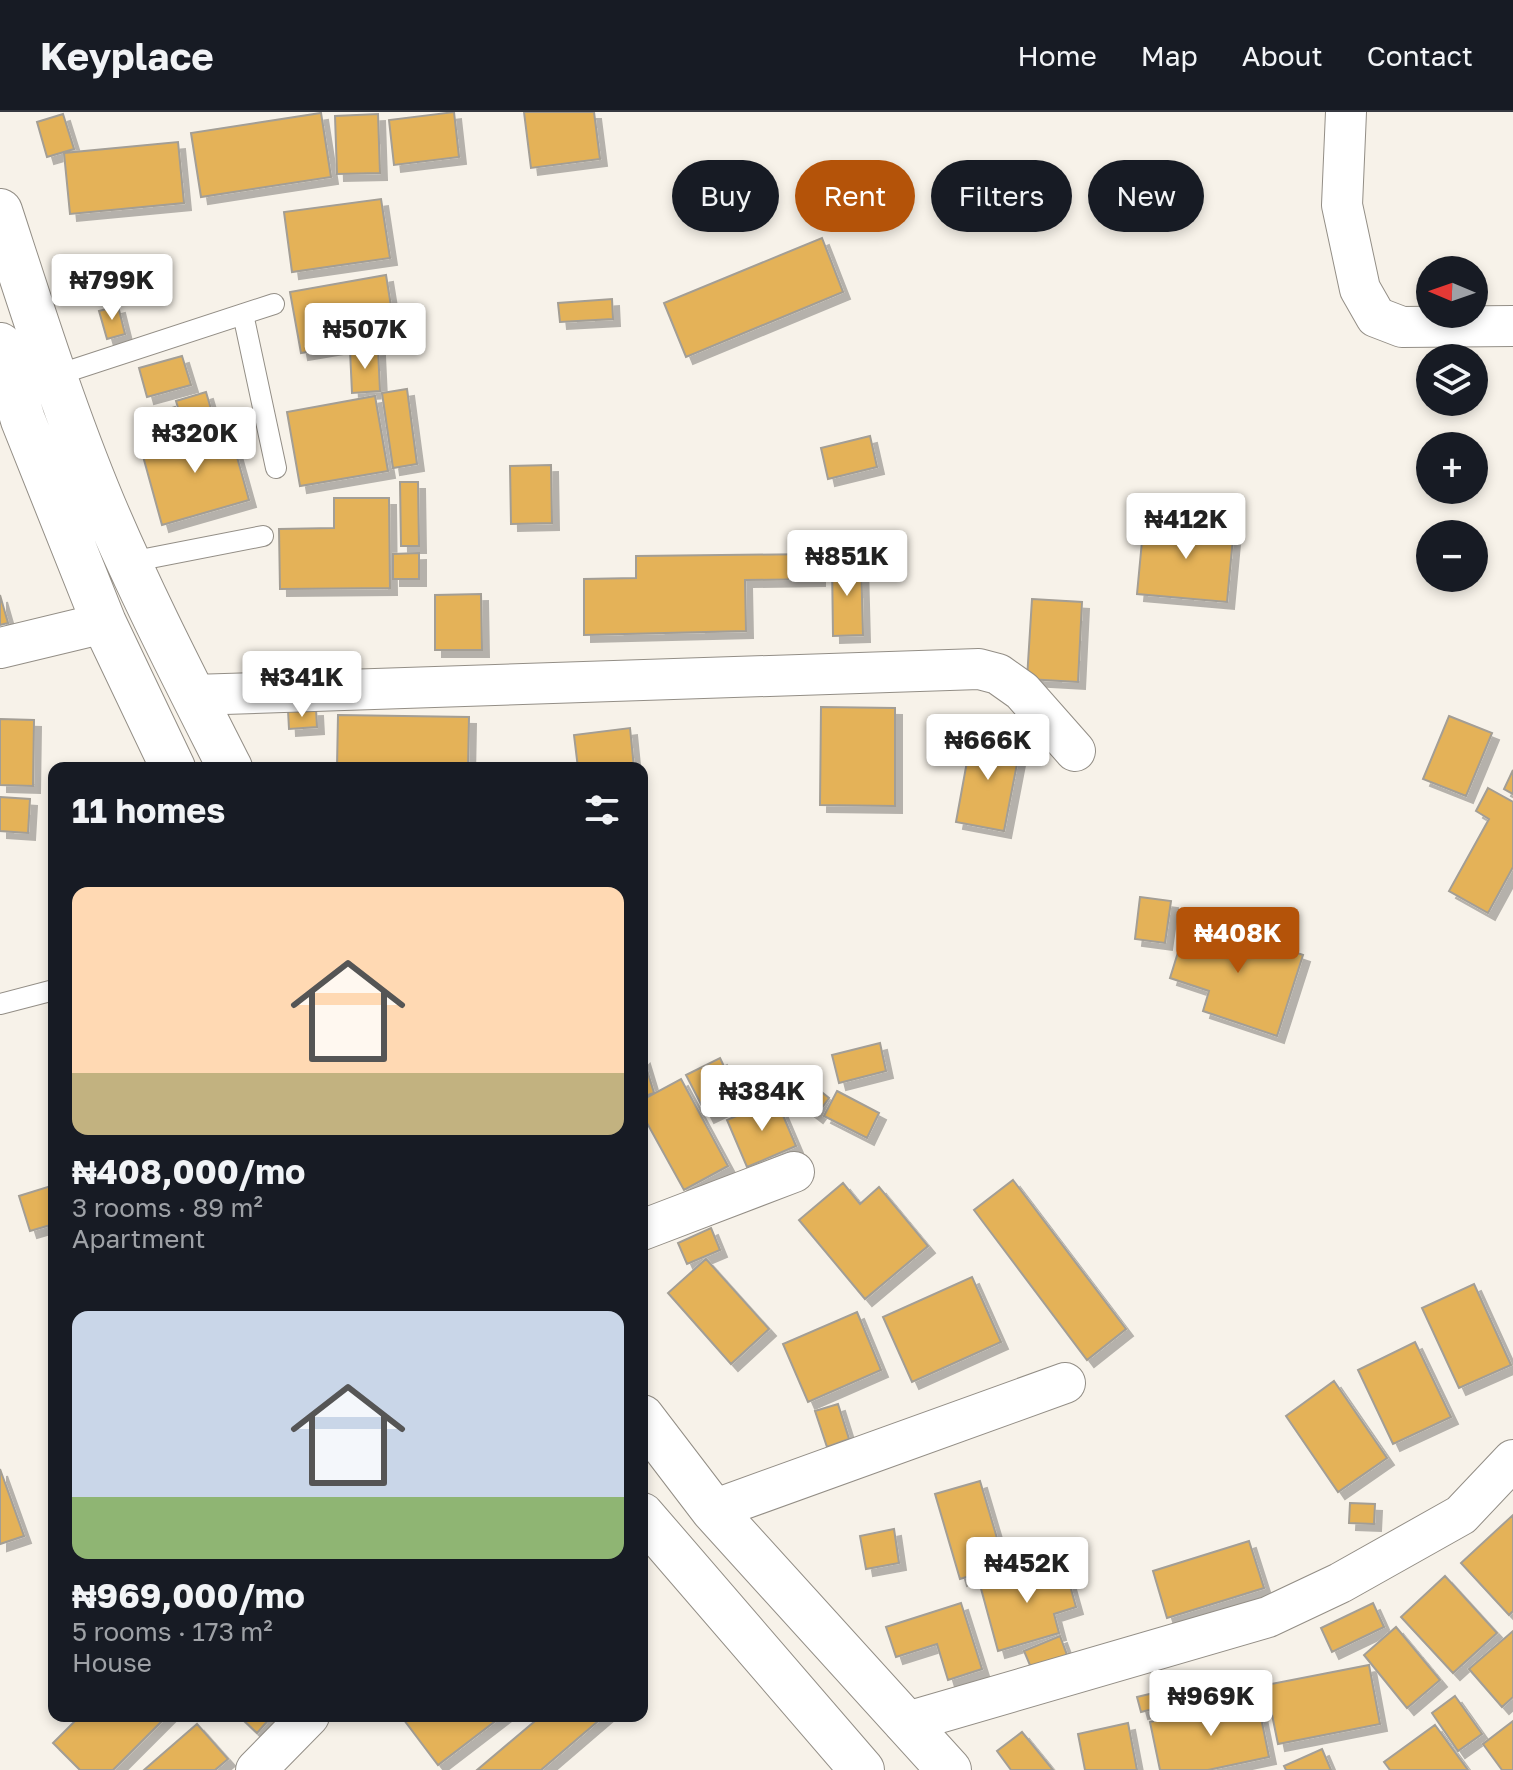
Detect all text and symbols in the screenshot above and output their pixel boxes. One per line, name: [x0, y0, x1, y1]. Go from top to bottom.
text: Keyplace: [40, 33, 214, 78]
text: Home: [1018, 39, 1097, 72]
text: Map: [1141, 39, 1198, 72]
text: About: [1242, 39, 1323, 72]
text: Contact: [1367, 39, 1473, 72]
chip: Buy: [672, 160, 779, 232]
chip: Rent: [795, 160, 915, 232]
chip: Filters: [931, 160, 1072, 232]
chip: New: [1088, 160, 1204, 232]
pin: ₦799K: [56, 254, 168, 322]
north arrow: [1416, 256, 1488, 328]
map controls: [1416, 256, 1488, 592]
text: ₦799K: [70, 264, 154, 295]
pin: ₦507K: [309, 303, 421, 371]
text: ₦507K: [323, 313, 407, 344]
button: layers: [1416, 344, 1488, 416]
pin: ₦320K: [139, 407, 251, 475]
text: ₦320K: [152, 417, 238, 448]
button: +: [1416, 432, 1488, 504]
pin: ₦412K: [1130, 493, 1242, 561]
text: ₦412K: [1144, 503, 1228, 534]
button: −: [1416, 520, 1488, 592]
pin: ₦851K: [791, 530, 903, 598]
text: ₦851K: [805, 540, 889, 571]
pin: ₦341K: [246, 651, 358, 719]
text: ₦341K: [260, 661, 344, 692]
pin: ₦666K: [932, 714, 1044, 782]
text: ₦666K: [944, 724, 1032, 755]
icon: filters: [580, 788, 624, 832]
text: 11 homes: [72, 790, 225, 830]
pin: ₦408K: [1182, 907, 1294, 975]
text: ₦408K: [1194, 917, 1282, 948]
icon: home: [276, 939, 420, 1083]
pin: ₦384K: [706, 1065, 818, 1133]
text: ₦384K: [719, 1075, 805, 1106]
text: ₦408,000/mo: [72, 1151, 305, 1191]
text: 3 rooms · 89 m²: [72, 1192, 263, 1223]
text: Apartment: [72, 1223, 205, 1254]
icon: home: [276, 1363, 420, 1507]
pin: ₦452K: [971, 1537, 1083, 1605]
text: ₦452K: [984, 1547, 1070, 1578]
text: ₦969,000/mo: [72, 1575, 305, 1615]
text: 5 rooms · 173 m²: [72, 1616, 273, 1647]
text: House: [72, 1647, 152, 1678]
pin: ₦969K: [1155, 1670, 1267, 1738]
text: ₦969K: [1167, 1680, 1255, 1711]

